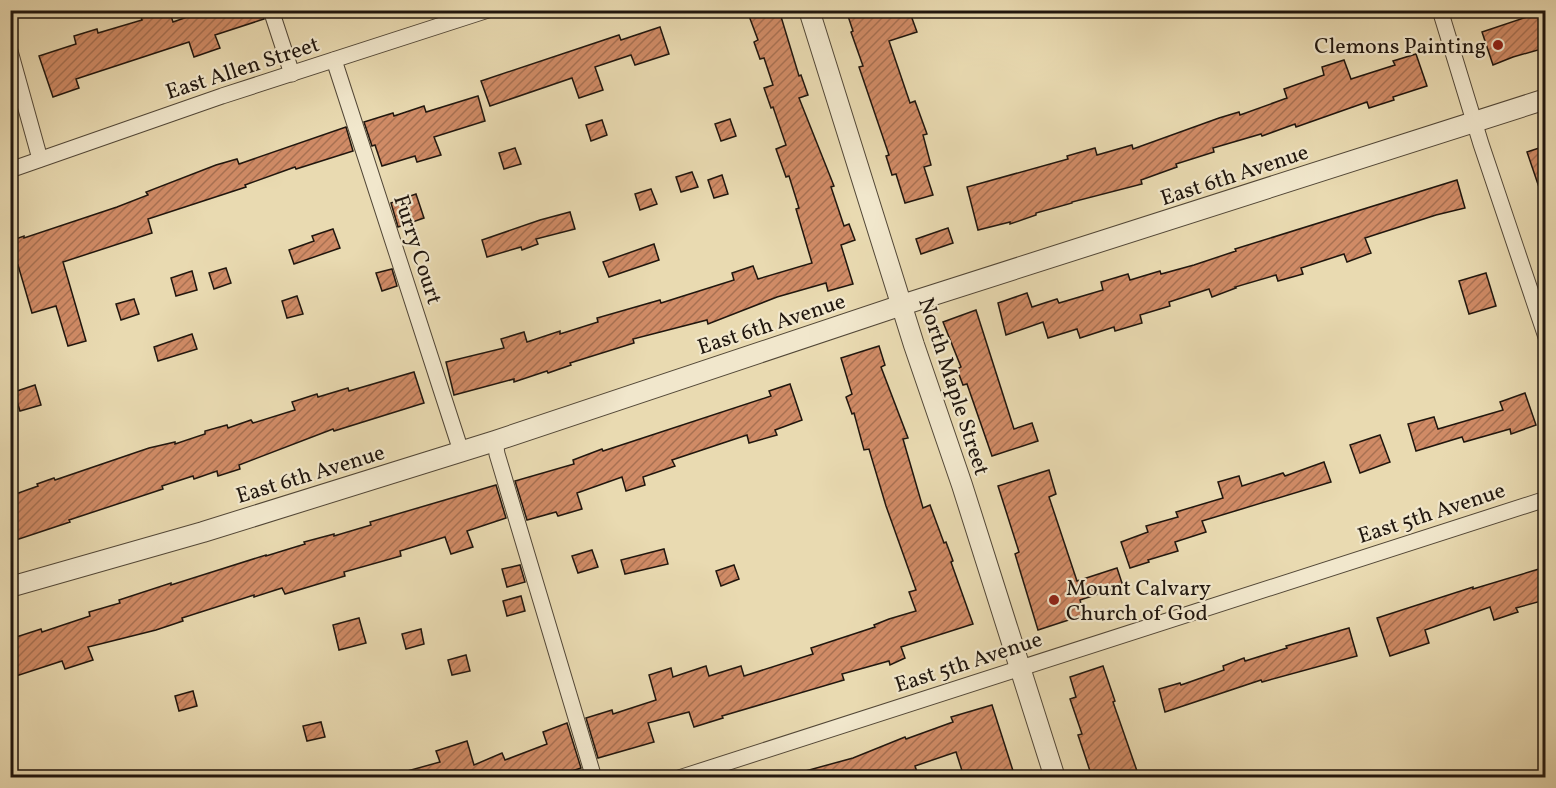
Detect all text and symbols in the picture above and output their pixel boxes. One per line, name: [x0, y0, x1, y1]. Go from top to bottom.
street label: East Allen Street: [162, 30, 324, 109]
place label: Clemons Painting: [1314, 32, 1486, 63]
marker: Clemons Painting: [1491, 38, 1505, 52]
street label: East 6th Avenue: [1157, 138, 1313, 215]
street label: Furry Court: [384, 191, 449, 309]
street label: East 6th Avenue: [694, 287, 850, 364]
street label: North Maple Street: [909, 294, 996, 480]
street label: East 6th Avenue: [233, 438, 389, 513]
street label: East 5th Avenue: [1354, 476, 1510, 553]
place label: Mount Calvary Church of God: [1066, 574, 1211, 630]
marker: Mount Calvary Church of God: [1047, 593, 1061, 607]
street label: East 5th Avenue: [891, 625, 1047, 702]

